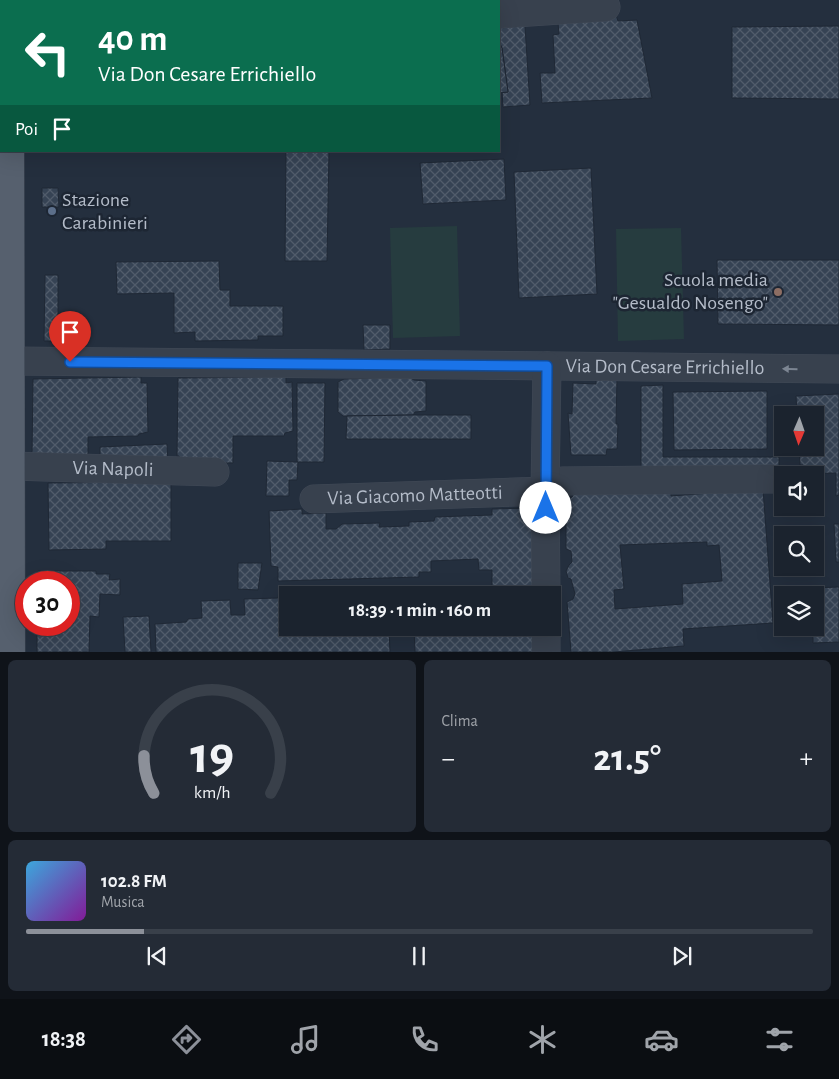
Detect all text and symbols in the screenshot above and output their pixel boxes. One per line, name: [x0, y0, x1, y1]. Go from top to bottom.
icon: left: [15, 20, 80, 85]
text: 40 m: [98, 22, 167, 57]
text: Via Don Cesare Errichiello: [98, 63, 316, 85]
icon: arrive: [48, 115, 76, 143]
text: Poi: [15, 120, 38, 139]
place label: Stazione Carabinieri: [62, 190, 148, 233]
marker: Stazione Carabinieri: [46, 205, 58, 217]
place label: Scuola media "Gesualdo Nosengo": [613, 270, 768, 313]
marker: Scuola media "Gesualdo Nosengo": [772, 286, 784, 298]
pin: [49, 311, 91, 362]
icon: arrive: [56, 318, 84, 346]
street label: Via Don Cesare Errichiello: [566, 356, 764, 378]
one-way arrow: [782, 365, 798, 373]
north arrow: [774, 406, 824, 456]
map controls: [774, 406, 824, 636]
street label: Via Napoli: [72, 458, 154, 480]
button: sound: [774, 466, 824, 516]
position arrow: [519, 481, 571, 533]
street label: Via Giacomo Matteotti: [327, 482, 503, 509]
button: search: [774, 526, 824, 576]
speed limit sign: 30: [15, 571, 80, 636]
button: layers: [774, 586, 824, 636]
text: 18:39 · 1 min · 160 m: [349, 601, 491, 620]
text: Clima: [442, 713, 478, 729]
text: 19: [190, 730, 234, 782]
text: 21.5°: [593, 740, 661, 778]
text: −: [442, 745, 455, 773]
text: +: [800, 745, 813, 773]
text: km/h: [193, 784, 230, 802]
text: 102.8 FM: [101, 872, 167, 891]
text: Musica: [101, 894, 145, 910]
icon: previous: [143, 942, 171, 970]
icon: pause: [405, 942, 433, 970]
icon: next: [668, 942, 696, 970]
icon: directions: [169, 1022, 204, 1057]
icon: music: [288, 1022, 323, 1057]
icon: phone: [407, 1022, 442, 1057]
icon: climate: [525, 1022, 560, 1057]
icon: car: [644, 1022, 679, 1057]
icon: filters: [762, 1022, 797, 1057]
text: 18:38: [42, 1028, 86, 1050]

